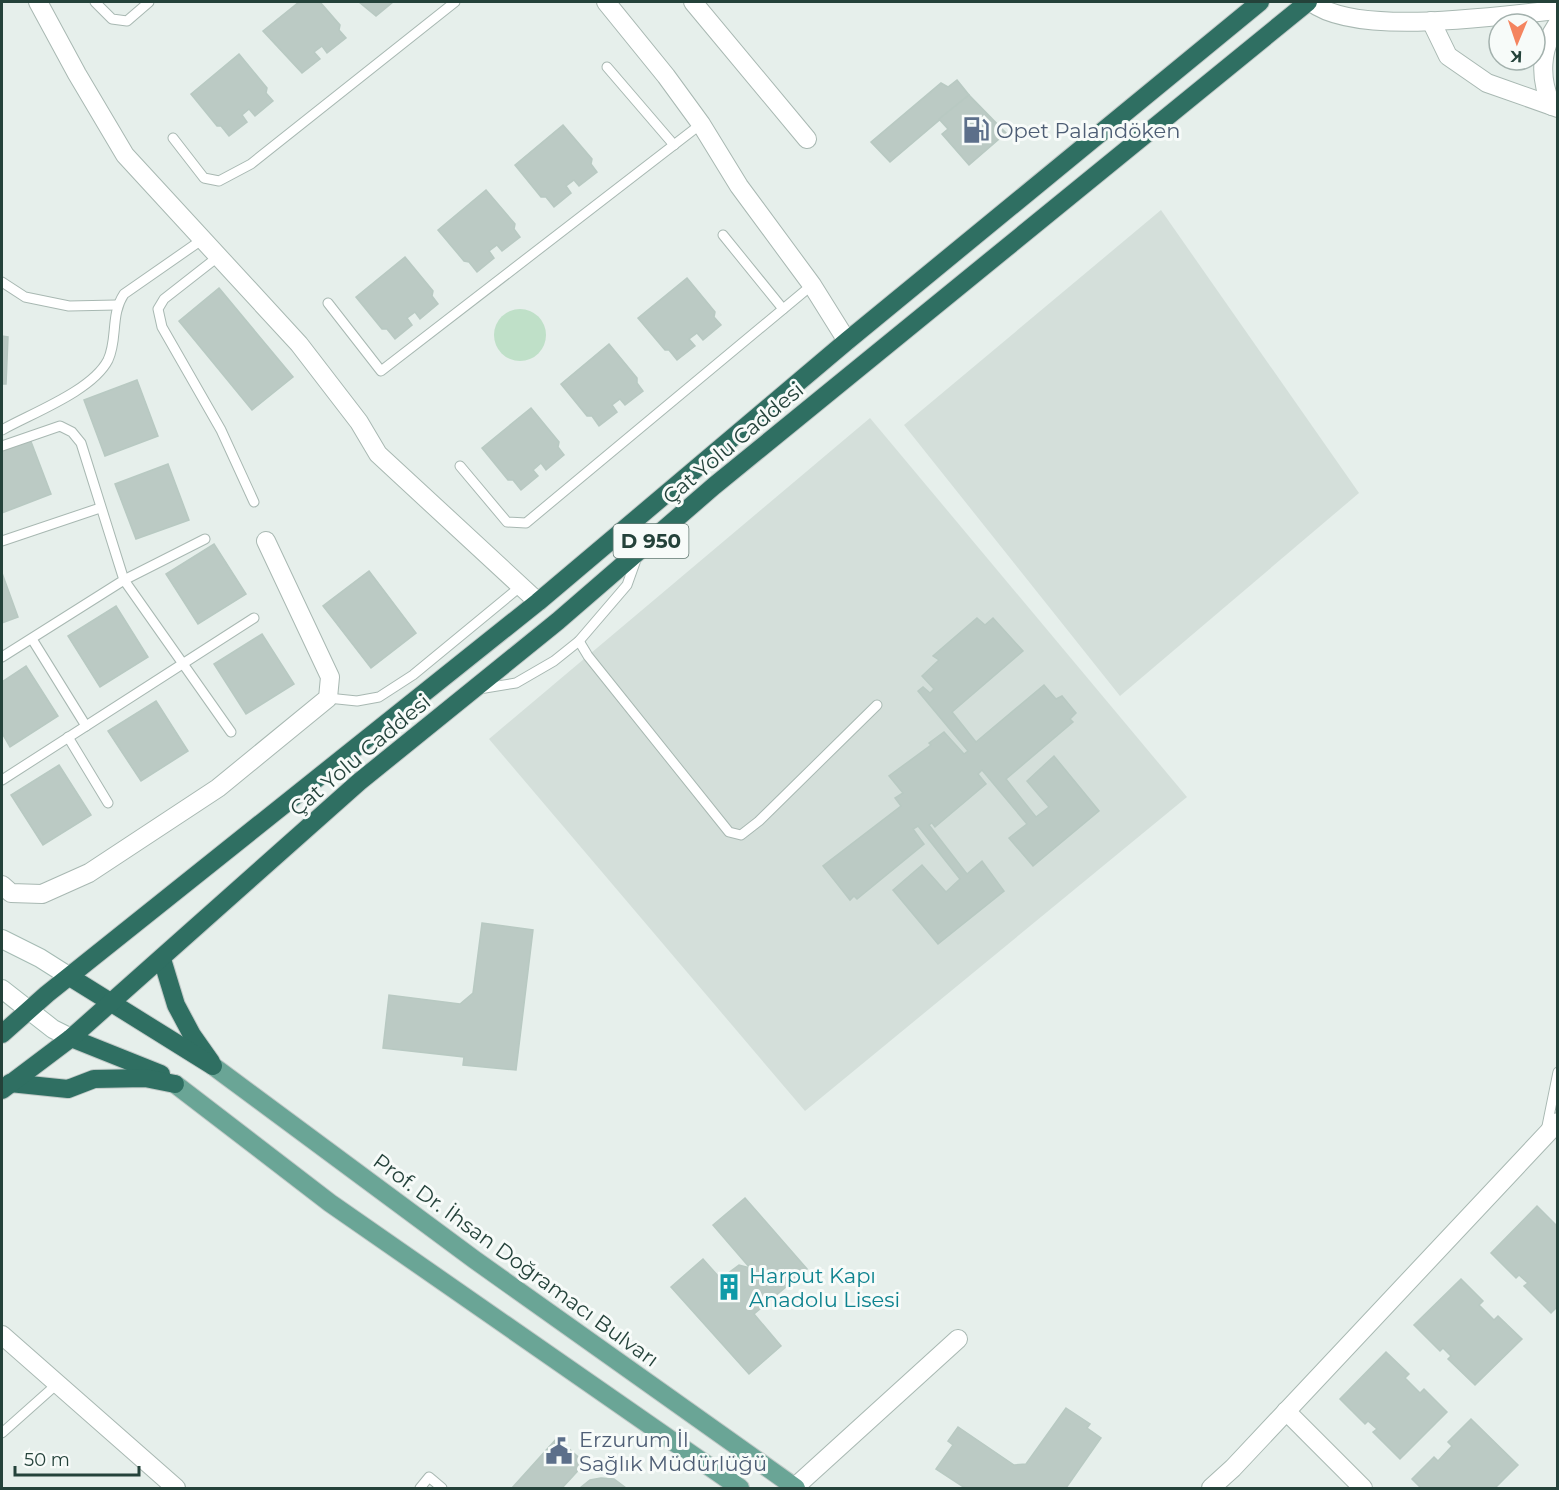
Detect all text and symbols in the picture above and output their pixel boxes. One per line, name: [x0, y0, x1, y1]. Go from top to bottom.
north arrow: [1487, 12, 1547, 72]
text: K: [1509, 47, 1523, 66]
fuel station icon: Opet Palandöken: [961, 115, 991, 145]
place label: Opet Palandöken: [996, 118, 1180, 143]
street label: Çat Yolu Caddesi: [658, 377, 808, 509]
road number: D 950: [614, 524, 688, 558]
street label: Çat Yolu Caddesi: [285, 689, 435, 821]
street label: Prof. Dr. İhsan Doğramacı Bulvarı: [368, 1148, 664, 1372]
place label: Harput Kapı Anadolu Lisesi: [749, 1263, 900, 1312]
building icon: Harput Kapı Anadolu Lisesi: [714, 1272, 744, 1302]
place label: Erzurum İl Sağlık Müdürlüğü: [579, 1427, 767, 1476]
public building icon: Erzurum İl Sağlık Müdürlüğü: [544, 1436, 574, 1466]
scale bar: [15, 1439, 140, 1477]
text: 50 m: [24, 1449, 70, 1471]

